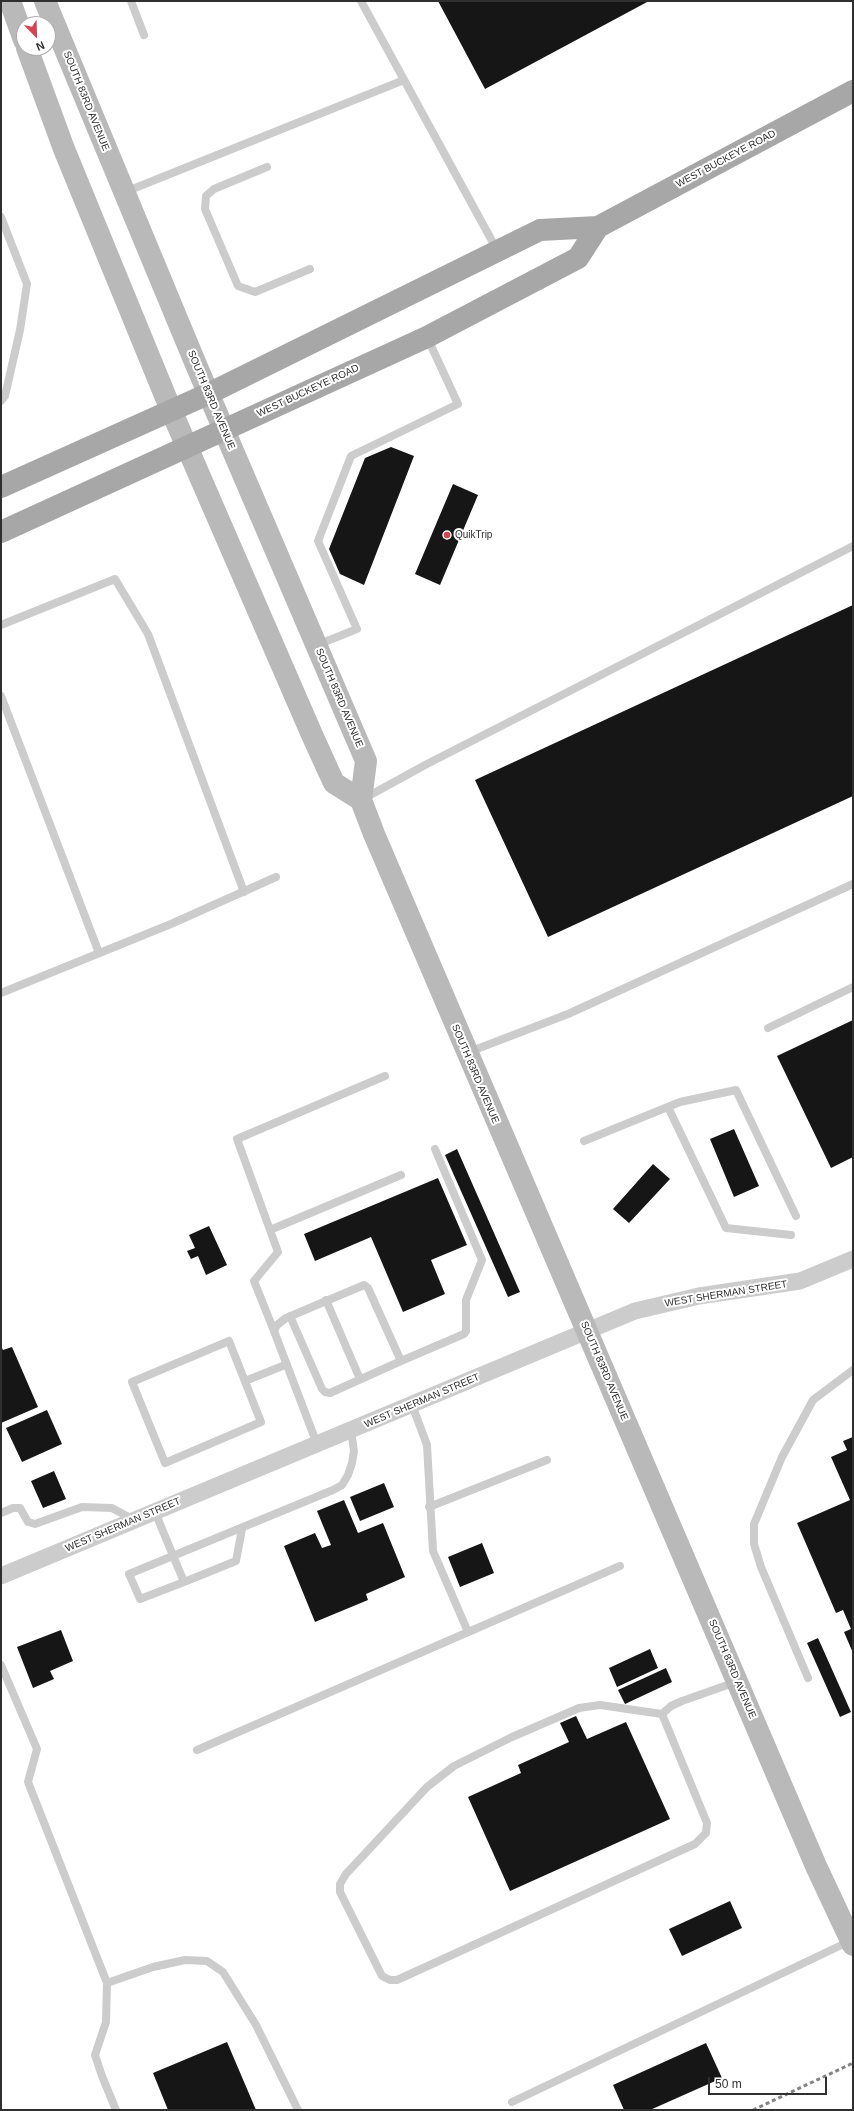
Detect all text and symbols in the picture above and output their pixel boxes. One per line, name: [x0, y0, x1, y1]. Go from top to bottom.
north arrow: [16, 16, 56, 56]
text: N: [34, 39, 46, 53]
street label: SOUTH 83RD AVENUE: [60, 49, 112, 153]
street label: WEST BUCKEYE ROAD: [674, 128, 778, 190]
street label: SOUTH 83RD AVENUE: [185, 349, 237, 451]
street label: WEST BUCKEYE ROAD: [255, 362, 361, 420]
place label: QuikTrip: [455, 529, 492, 541]
marker: QuikTrip: [442, 530, 452, 540]
street label: SOUTH 83RD AVENUE: [313, 647, 365, 749]
street label: SOUTH 83RD AVENUE: [449, 1023, 501, 1125]
street label: WEST SHERMAN STREET: [664, 1278, 788, 1310]
street label: SOUTH 83RD AVENUE: [578, 1320, 630, 1422]
street label: WEST SHERMAN STREET: [363, 1371, 481, 1431]
street label: WEST SHERMAN STREET: [64, 1495, 182, 1555]
street label: SOUTH 83RD AVENUE: [706, 1618, 758, 1720]
scale bar: [710, 2069, 829, 2095]
text: 50 m: [715, 2077, 742, 2091]

